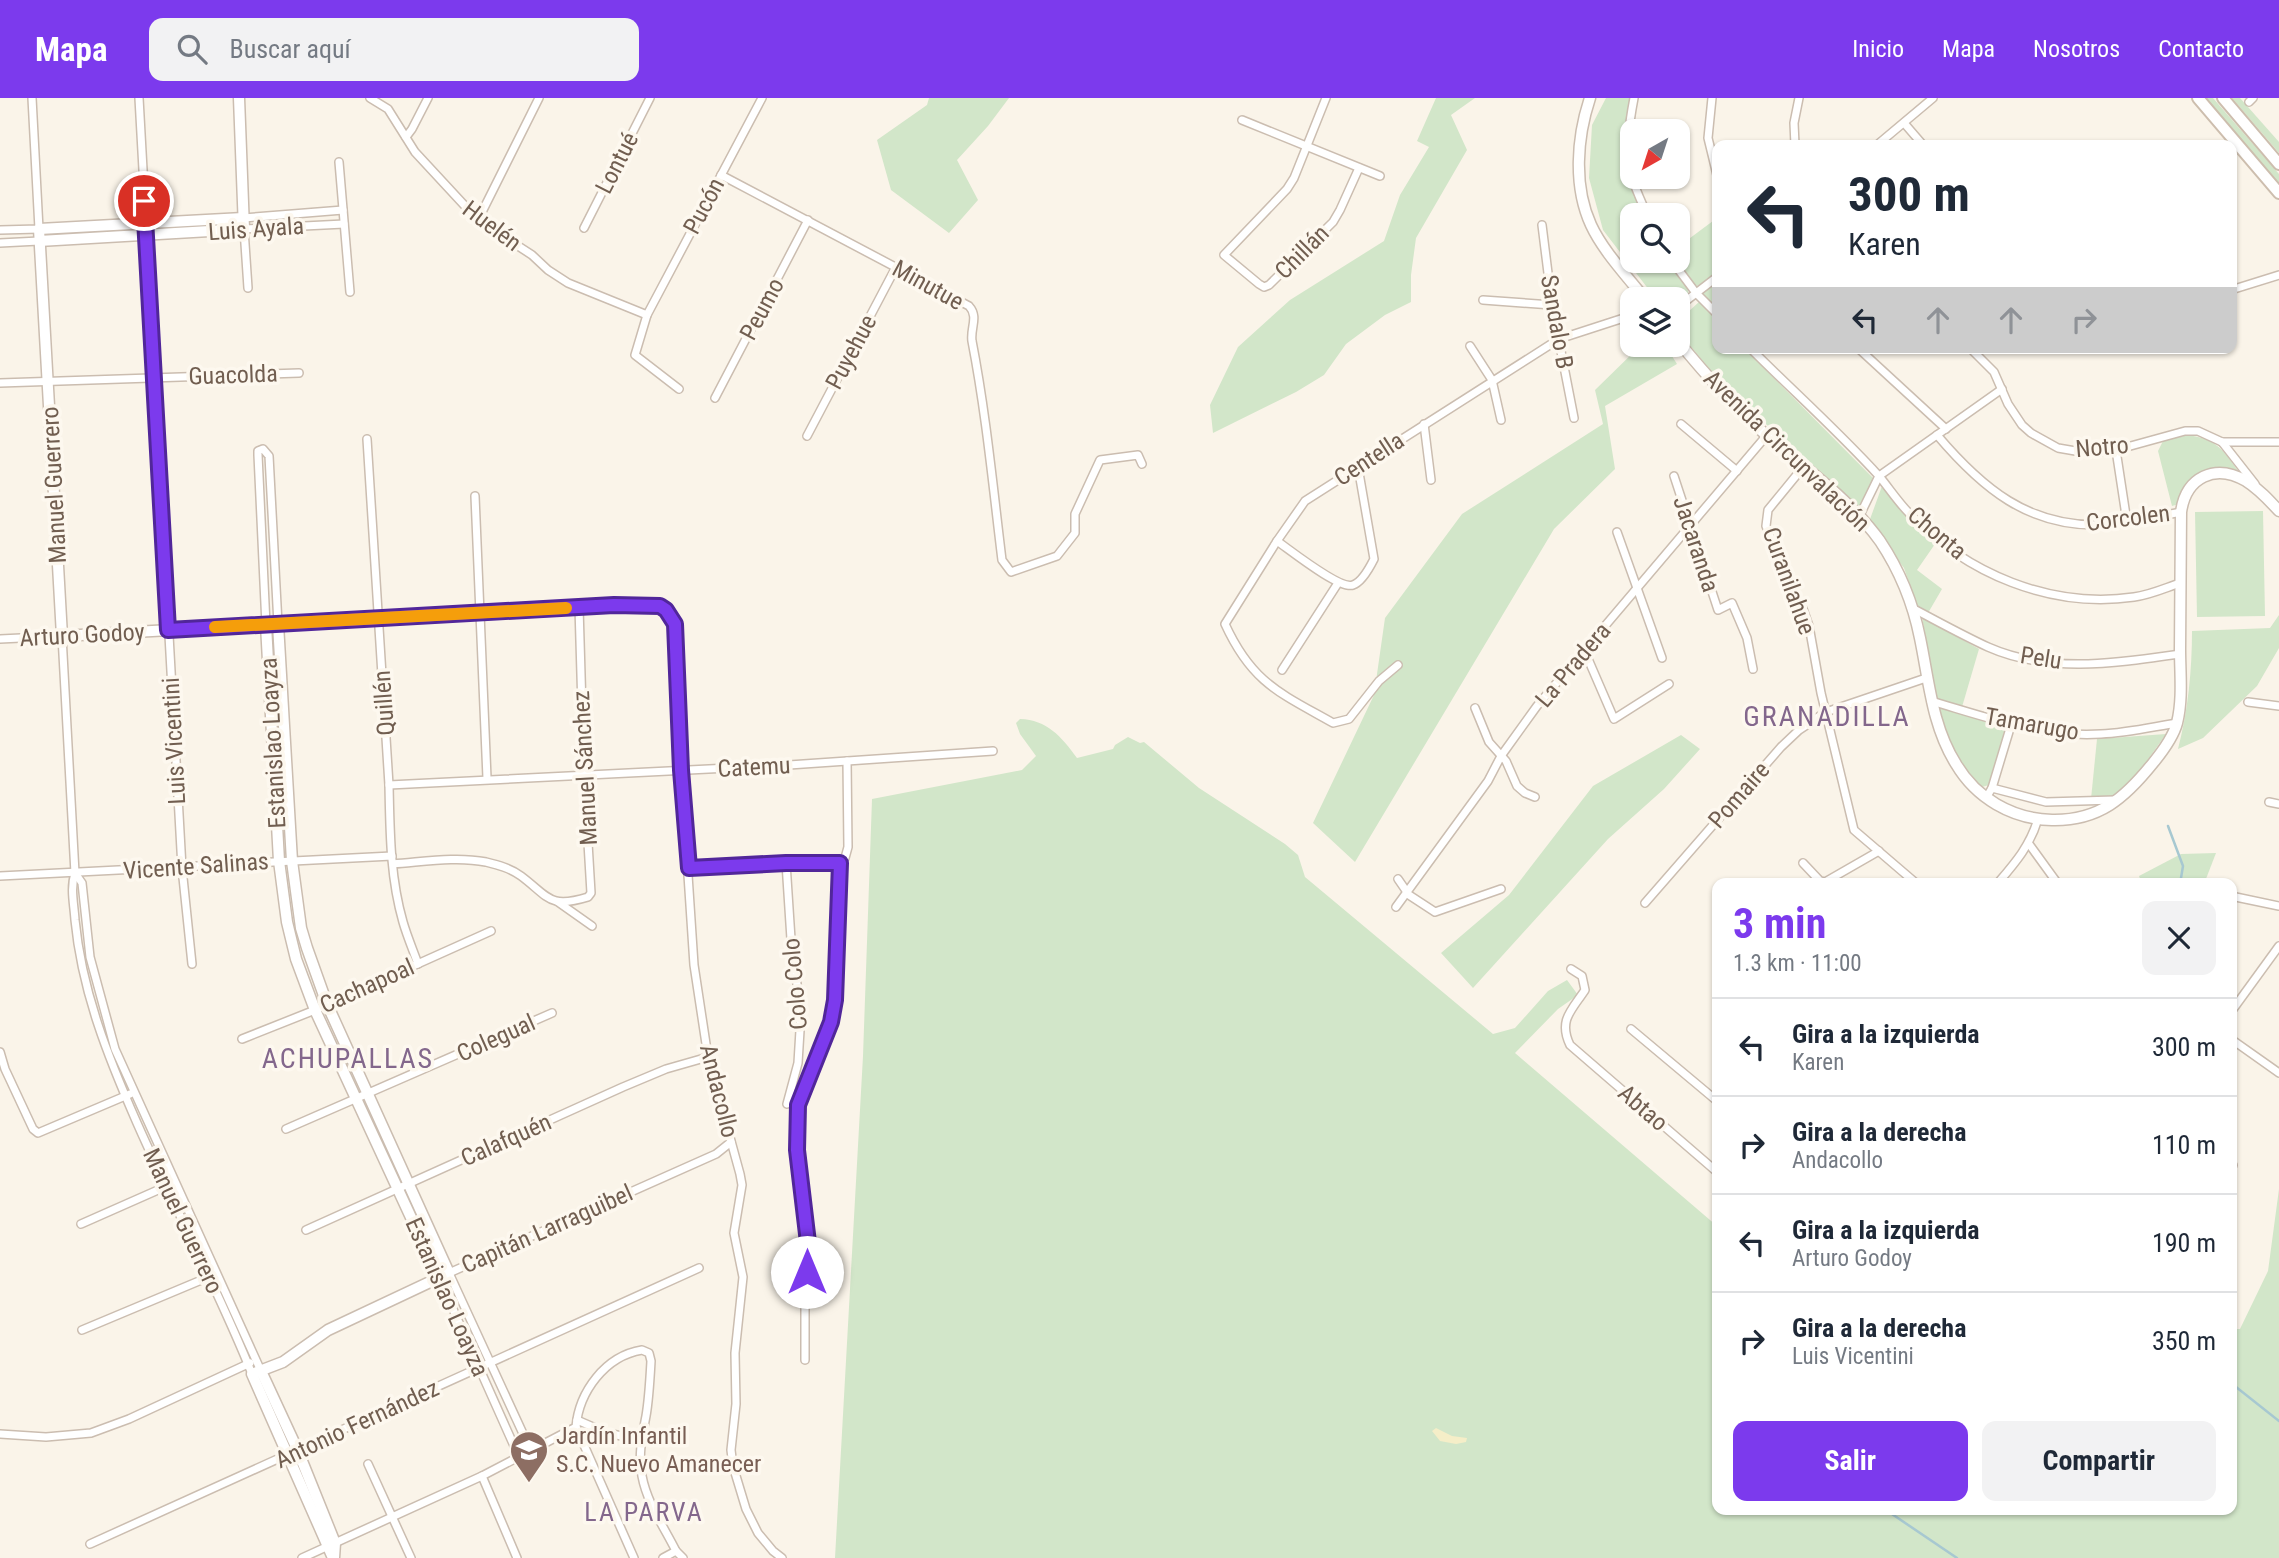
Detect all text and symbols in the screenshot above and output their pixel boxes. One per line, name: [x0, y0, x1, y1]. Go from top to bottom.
search box: [149, 18, 639, 81]
text: Mapa: [35, 30, 107, 69]
icon: search: [173, 30, 211, 68]
text: Buscar aquí: [229, 34, 351, 64]
text: Inicio: [1852, 35, 1904, 63]
text: Mapa: [1942, 35, 1995, 63]
text: Nosotros: [2033, 35, 2120, 63]
text: Contacto: [2158, 35, 2244, 63]
north arrow: [1620, 119, 1690, 189]
map controls: [1620, 119, 1690, 357]
street label: Lontué: [590, 128, 644, 198]
text: 300 m: [1848, 166, 1970, 223]
icon: left: [1733, 168, 1824, 259]
pin: [114, 171, 174, 231]
street label: Pucón: [678, 173, 730, 239]
icon: arrive: [125, 182, 163, 220]
street label: Huelén: [457, 195, 527, 257]
button: search: [1620, 203, 1690, 273]
street label: Luis Ayala: [207, 212, 305, 246]
street label: Chillán: [1269, 219, 1335, 285]
text: Karen: [1848, 225, 1921, 263]
street label: Minutue: [888, 254, 968, 316]
street label: Peumo: [734, 273, 790, 345]
street label: Sandalo B: [1535, 273, 1579, 371]
button: layers: [1620, 287, 1690, 357]
icon: left: [1846, 301, 1884, 339]
icon: ahead: [1919, 301, 1957, 339]
icon: ahead: [1992, 301, 2030, 339]
icon: right: [2065, 301, 2103, 339]
street label: Puyehue: [820, 310, 882, 394]
street label: Guacolda: [188, 359, 278, 391]
street label: Avenida Circunvalación: [1698, 365, 1876, 537]
street label: Manuel Guerrero: [36, 406, 72, 564]
street label: Centella: [1329, 426, 1409, 492]
street label: Notro: [2074, 431, 2130, 463]
street label: Jacaranda: [1667, 493, 1725, 595]
street label: Corcolen: [2084, 499, 2172, 537]
street label: Chonta: [1902, 501, 1972, 565]
street label: Curanilahue: [1757, 524, 1821, 638]
street label: La Pradera: [1530, 617, 1616, 713]
street label: Arturo Godoy: [19, 618, 145, 652]
street label: Pelu: [2018, 641, 2064, 675]
street label: Estanislao Loayza: [255, 657, 291, 829]
street label: Quillén: [368, 669, 400, 737]
street label: Luis Vicentini: [157, 677, 191, 805]
street label: Manuel Sánchez: [567, 690, 603, 846]
district label: GRANADILLA: [1743, 700, 1911, 733]
street label: Tamarugo: [1983, 702, 2081, 746]
street label: Catemu: [717, 751, 791, 783]
street label: Pomaire: [1703, 756, 1775, 834]
street label: Vicente Salinas: [122, 847, 270, 885]
text: 3 min: [1733, 899, 1826, 948]
button: close: [2142, 901, 2216, 975]
street label: Colo Colo: [777, 937, 813, 1031]
text: 1.3 km · 11:00: [1733, 950, 1862, 977]
street label: Cachapoal: [316, 953, 418, 1019]
street label: Colegual: [452, 1008, 540, 1068]
text: Gira a la izquierda: [1792, 1019, 1980, 1049]
icon: left: [1733, 1028, 1771, 1066]
text: 300 m: [2152, 1032, 2216, 1062]
street label: Andacollo: [694, 1041, 744, 1141]
district label: ACHUPALLAS: [262, 1042, 434, 1075]
text: Karen: [1792, 1049, 1844, 1076]
street label: Abtao: [1613, 1079, 1673, 1137]
street label: Calafquén: [456, 1108, 556, 1172]
text: Gira a la derecha: [1792, 1117, 1966, 1147]
icon: right: [1733, 1126, 1771, 1164]
text: 110 m: [2152, 1130, 2216, 1160]
street label: Manuel Guerrero: [137, 1144, 229, 1298]
text: Andacollo: [1792, 1147, 1883, 1174]
street label: Capitán Larraguibel: [457, 1179, 637, 1279]
street label: Estanislao Loayza: [399, 1213, 495, 1381]
text: Gira a la izquierda: [1792, 1215, 1980, 1245]
icon: left: [1733, 1224, 1771, 1262]
text: 190 m: [2152, 1228, 2216, 1258]
position arrow: [770, 1235, 844, 1309]
text: Arturo Godoy: [1792, 1245, 1912, 1272]
text: Gira a la derecha: [1792, 1313, 1966, 1343]
icon: right: [1733, 1322, 1771, 1360]
text: 350 m: [2152, 1326, 2216, 1356]
text: Luis Vicentini: [1792, 1343, 1914, 1370]
street label: Antonio Fernández: [271, 1374, 443, 1474]
button: Salir: [1733, 1421, 1968, 1501]
button: Compartir: [1982, 1421, 2216, 1501]
place label: Jardín Infantil S.C. Nuevo Amanecer: [556, 1422, 761, 1478]
school or university icon: Jardín Infantil S.C. Nuevo Amanecer: [508, 1429, 550, 1484]
district label: LA PARVA: [584, 1497, 704, 1527]

